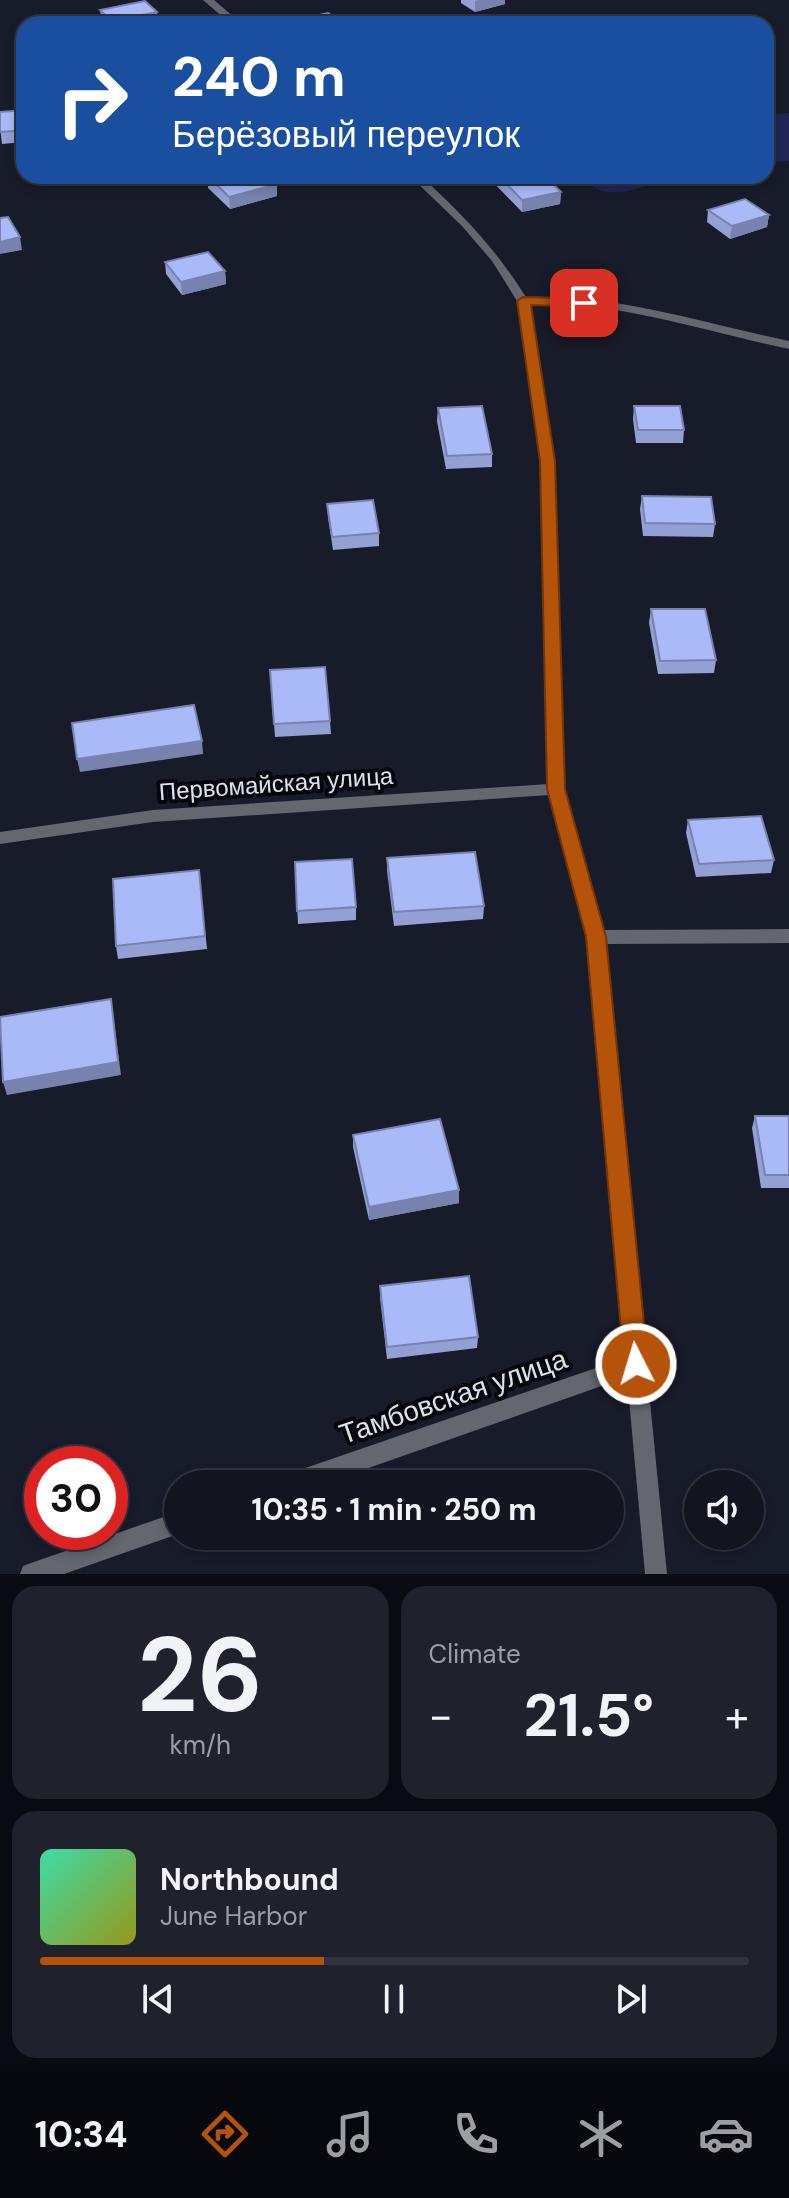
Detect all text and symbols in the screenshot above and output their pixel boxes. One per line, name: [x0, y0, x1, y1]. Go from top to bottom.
text: 240 m: [172, 40, 346, 113]
icon: right: [40, 48, 144, 152]
text: Берёзовый переулок: [172, 111, 520, 158]
pin: [550, 269, 618, 337]
icon: arrive: [562, 281, 606, 325]
street label: Первомайская улица: [158, 760, 395, 807]
position arrow: [594, 1322, 678, 1406]
street label: Тамбовская улица: [334, 1340, 572, 1453]
speed limit sign: 30: [24, 1446, 128, 1550]
map controls: [684, 1470, 764, 1550]
button: sound: [684, 1470, 764, 1550]
text: 10:35 · 1 min · 250 m: [251, 1490, 537, 1529]
text: 26: [137, 1608, 263, 1743]
text: Climate: [429, 1637, 521, 1671]
text: 21.5°: [523, 1676, 654, 1755]
text: −: [429, 1687, 453, 1745]
text: +: [725, 1687, 749, 1745]
text: km/h: [170, 1728, 231, 1762]
text: Northbound: [160, 1860, 339, 1899]
text: June Harbor: [160, 1899, 307, 1933]
icon: previous: [136, 1977, 180, 2021]
icon: pause: [372, 1977, 416, 2021]
icon: next: [609, 1977, 653, 2021]
icon: directions: [197, 2106, 253, 2162]
icon: music: [322, 2106, 378, 2162]
icon: phone: [448, 2106, 504, 2162]
icon: climate: [573, 2106, 629, 2162]
icon: car: [698, 2106, 754, 2162]
text: 10:34: [35, 2111, 127, 2158]

